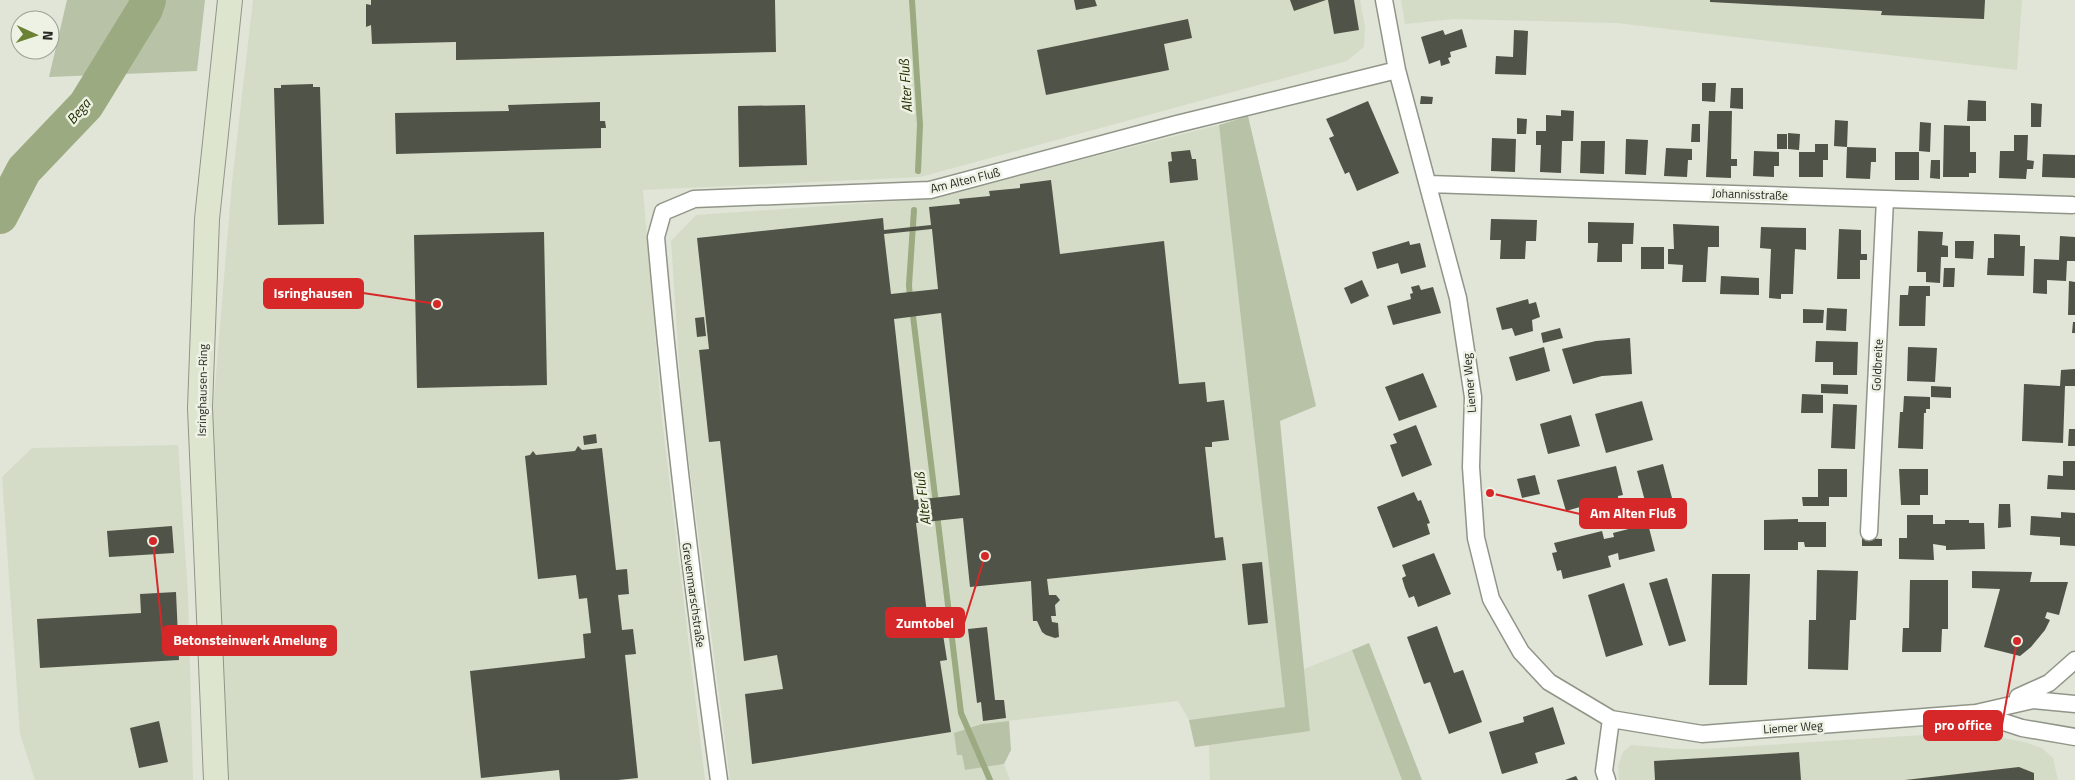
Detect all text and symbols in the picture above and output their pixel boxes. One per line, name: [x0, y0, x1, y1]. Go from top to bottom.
north arrow: [10, 10, 60, 60]
text: N: [38, 30, 59, 41]
water label: Alter Fluß: [893, 57, 917, 113]
water label: Bega: [61, 93, 96, 129]
street label: Am Alten Fluß: [928, 162, 1002, 198]
street label: Johannisstraße: [1712, 183, 1788, 205]
callout: Isringhausen: [264, 279, 363, 308]
text: Isringhausen: [274, 282, 352, 303]
street label: Goldbreite: [1866, 338, 1888, 392]
street label: Isringhausen-Ring: [192, 343, 212, 437]
street label: Liemer Weg: [1457, 352, 1481, 414]
water label: Alter Fluß: [908, 470, 936, 527]
callout: Am Alten Fluß: [1580, 499, 1686, 528]
text: Am Alten Fluß: [1590, 502, 1676, 523]
street label: Grevenmarschstraße: [677, 541, 711, 649]
callout: Zumtobel: [886, 608, 964, 637]
text: Zumtobel: [896, 612, 954, 633]
callout: Betonsteinwerk Amelung: [163, 626, 336, 655]
text: Betonsteinwerk Amelung: [173, 629, 327, 650]
callout: pro office: [1924, 711, 2002, 740]
text: pro office: [1934, 714, 1992, 735]
street label: Liemer Weg: [1762, 715, 1824, 739]

